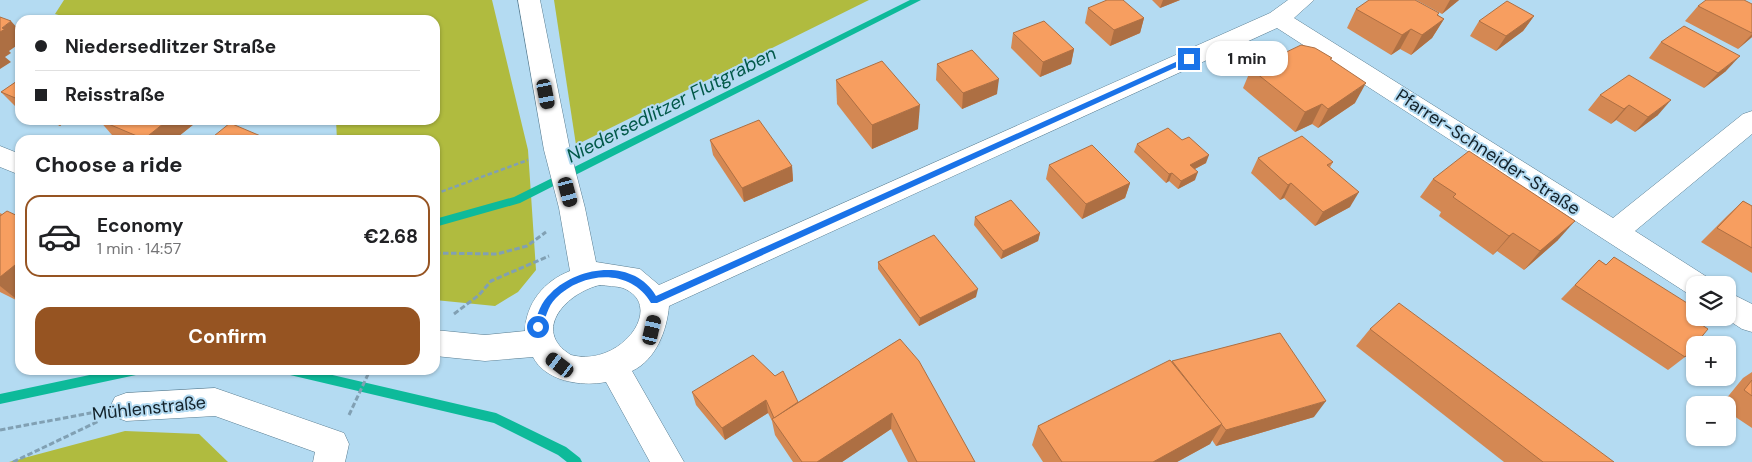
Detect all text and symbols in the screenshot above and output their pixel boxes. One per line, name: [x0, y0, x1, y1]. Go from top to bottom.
text: Niedersedlitzer Straße: [65, 34, 276, 59]
water label: Niedersedlitzer Flutgraben: [562, 41, 781, 168]
callout: 1 min: [1206, 42, 1289, 76]
route end: [1178, 48, 1200, 70]
text: 1 min: [1228, 48, 1266, 69]
car: [535, 78, 556, 110]
text: Reisstraße: [65, 82, 165, 107]
street label: Pfarrer-Schneider-Straße: [1391, 83, 1585, 221]
text: Choose a ride: [35, 150, 183, 179]
car: [556, 176, 579, 208]
text: Economy: [97, 213, 184, 238]
icon: car: [37, 214, 82, 259]
text: €2.68: [364, 224, 418, 249]
text: 1 min · 14:57: [97, 238, 181, 259]
map controls: [1686, 276, 1736, 446]
button: layers: [1686, 276, 1736, 326]
button: Confirm: [35, 307, 420, 365]
car: [641, 314, 662, 346]
route start: [527, 316, 549, 338]
button: +: [1686, 336, 1736, 386]
car: [543, 350, 576, 380]
street label: Mühlenstraße: [91, 390, 207, 426]
button: −: [1686, 396, 1736, 446]

